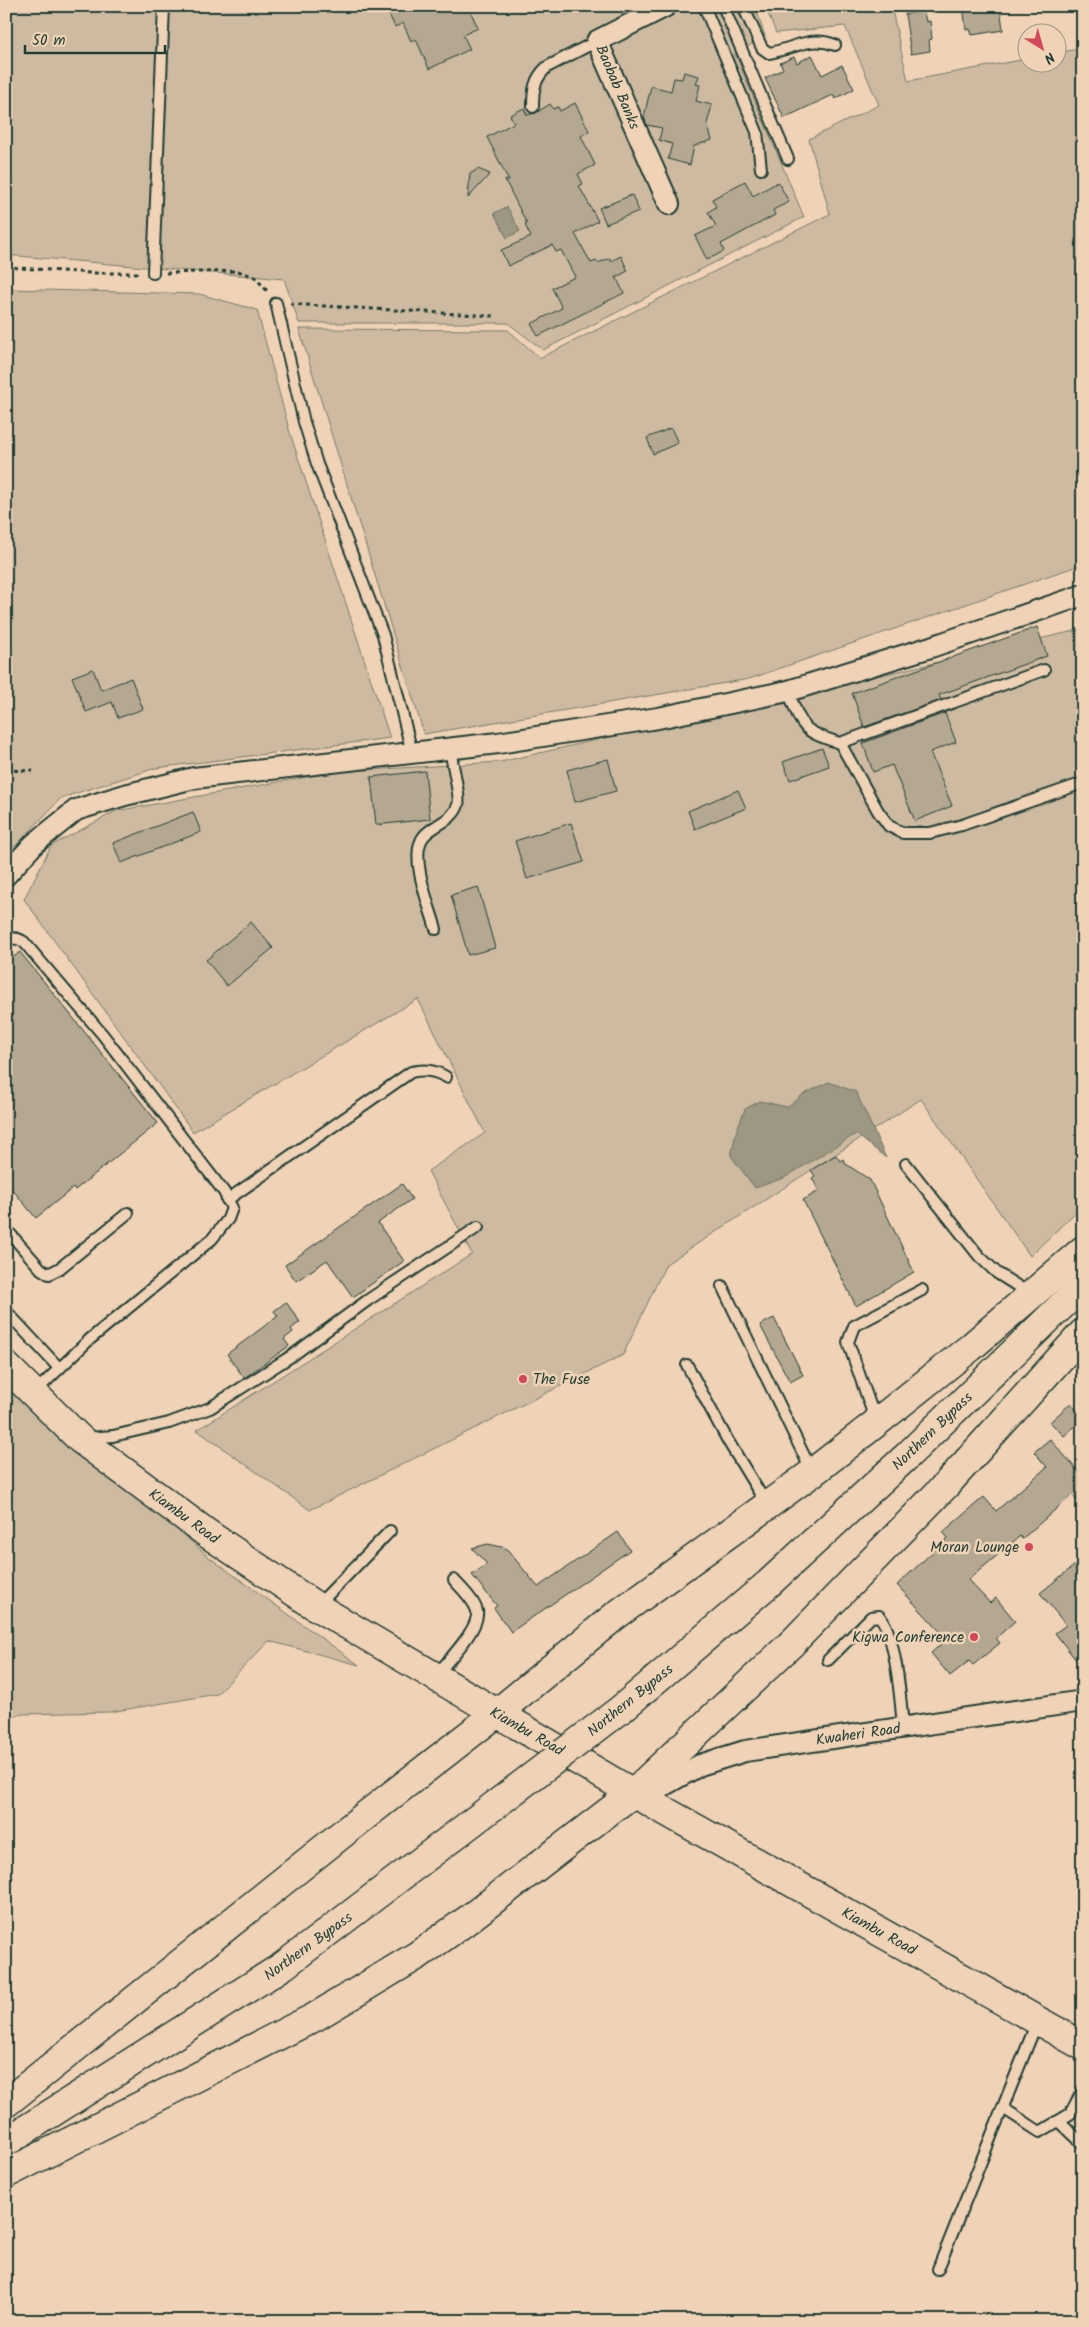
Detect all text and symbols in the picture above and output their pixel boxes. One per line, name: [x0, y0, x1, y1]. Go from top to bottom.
scale bar: [25, 22, 165, 54]
north arrow: [1016, 22, 1066, 72]
text: 50 m: [32, 29, 66, 53]
street label: Baobab Banks: [588, 41, 646, 134]
text: N: [1039, 46, 1059, 69]
place label: The Fuse: [533, 1368, 590, 1392]
marker: The Fuse: [517, 1373, 529, 1385]
street label: Northern Bypass: [887, 1386, 979, 1477]
street label: Kiambu Road: [143, 1483, 224, 1551]
place label: Moran Lounge: [930, 1536, 1019, 1560]
marker: Moran Lounge: [1023, 1541, 1035, 1553]
place label: Kigwa Conference: [852, 1626, 964, 1650]
marker: Kigwa Conference: [968, 1631, 980, 1643]
street label: Northern Bypass: [582, 1658, 679, 1743]
street label: Kiambu Road: [485, 1701, 569, 1763]
street label: Kwaheri Road: [814, 1717, 903, 1753]
street label: Kiambu Road: [837, 1901, 921, 1963]
street label: Northern Bypass: [259, 1906, 359, 1987]

